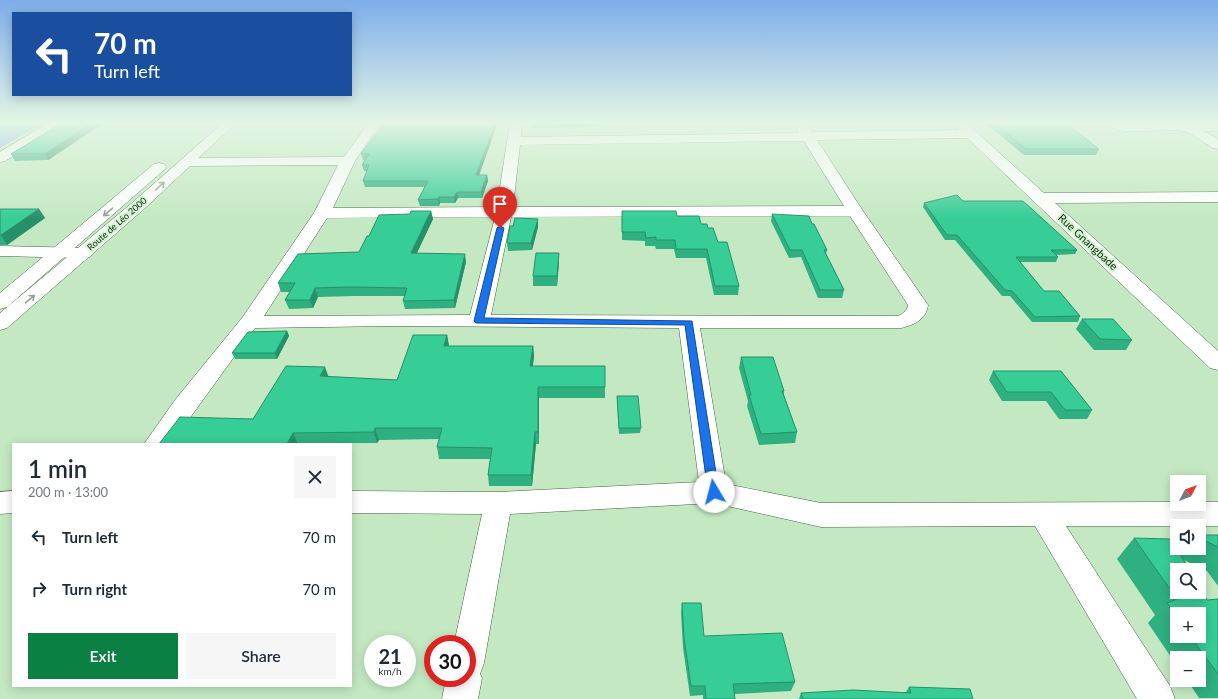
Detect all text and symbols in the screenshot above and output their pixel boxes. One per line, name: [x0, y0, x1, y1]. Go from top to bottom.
text: 70 m: [94, 26, 157, 60]
icon: left: [28, 28, 80, 80]
text: Turn left: [94, 60, 160, 82]
one-way arrow: [155, 182, 165, 191]
pin: [483, 187, 517, 228]
icon: arrive: [489, 193, 511, 215]
street label: Route de Léo 2000: [85, 195, 149, 252]
one-way arrow: [102, 207, 113, 216]
street label: Rue Gnangbade: [1056, 211, 1121, 273]
one-way arrow: [24, 294, 35, 303]
text: 1 min: [28, 454, 87, 483]
button: close: [294, 456, 336, 498]
position arrow: [693, 471, 735, 513]
north arrow: [1170, 475, 1206, 511]
map controls: [1170, 475, 1206, 687]
text: 200 m · 13:00: [28, 484, 108, 500]
button: sound: [1170, 519, 1206, 555]
icon: left: [28, 526, 50, 548]
text: Turn left: [62, 528, 118, 546]
text: 70 m: [302, 528, 336, 546]
button: search: [1170, 563, 1206, 599]
icon: right: [28, 578, 50, 600]
text: Turn right: [62, 580, 127, 598]
text: 70 m: [302, 580, 336, 598]
button: +: [1170, 607, 1206, 643]
button: Exit: [28, 633, 178, 679]
button: Share: [186, 633, 336, 679]
speed limit sign: 30: [424, 635, 476, 687]
text: 21: [378, 644, 402, 668]
button: −: [1170, 651, 1206, 687]
text: km/h: [378, 665, 402, 677]

